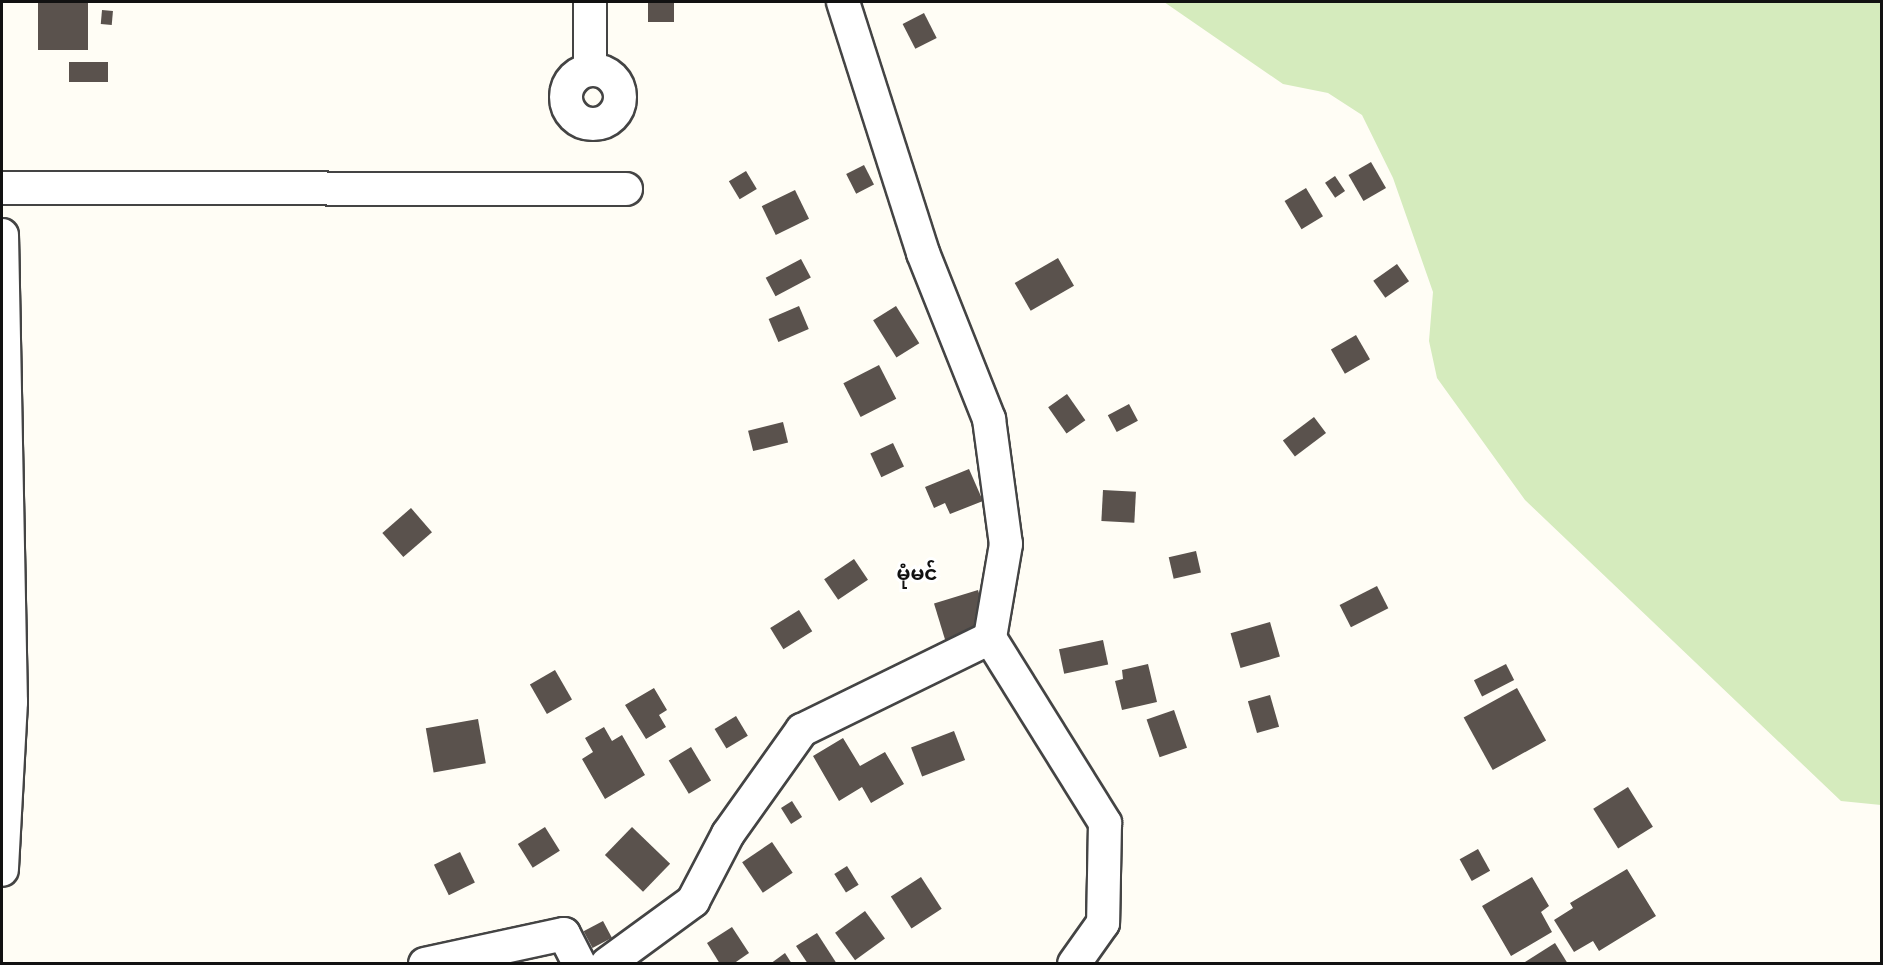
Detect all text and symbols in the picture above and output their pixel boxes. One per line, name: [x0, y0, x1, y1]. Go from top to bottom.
district label: မုံမင်: [896, 560, 938, 584]

